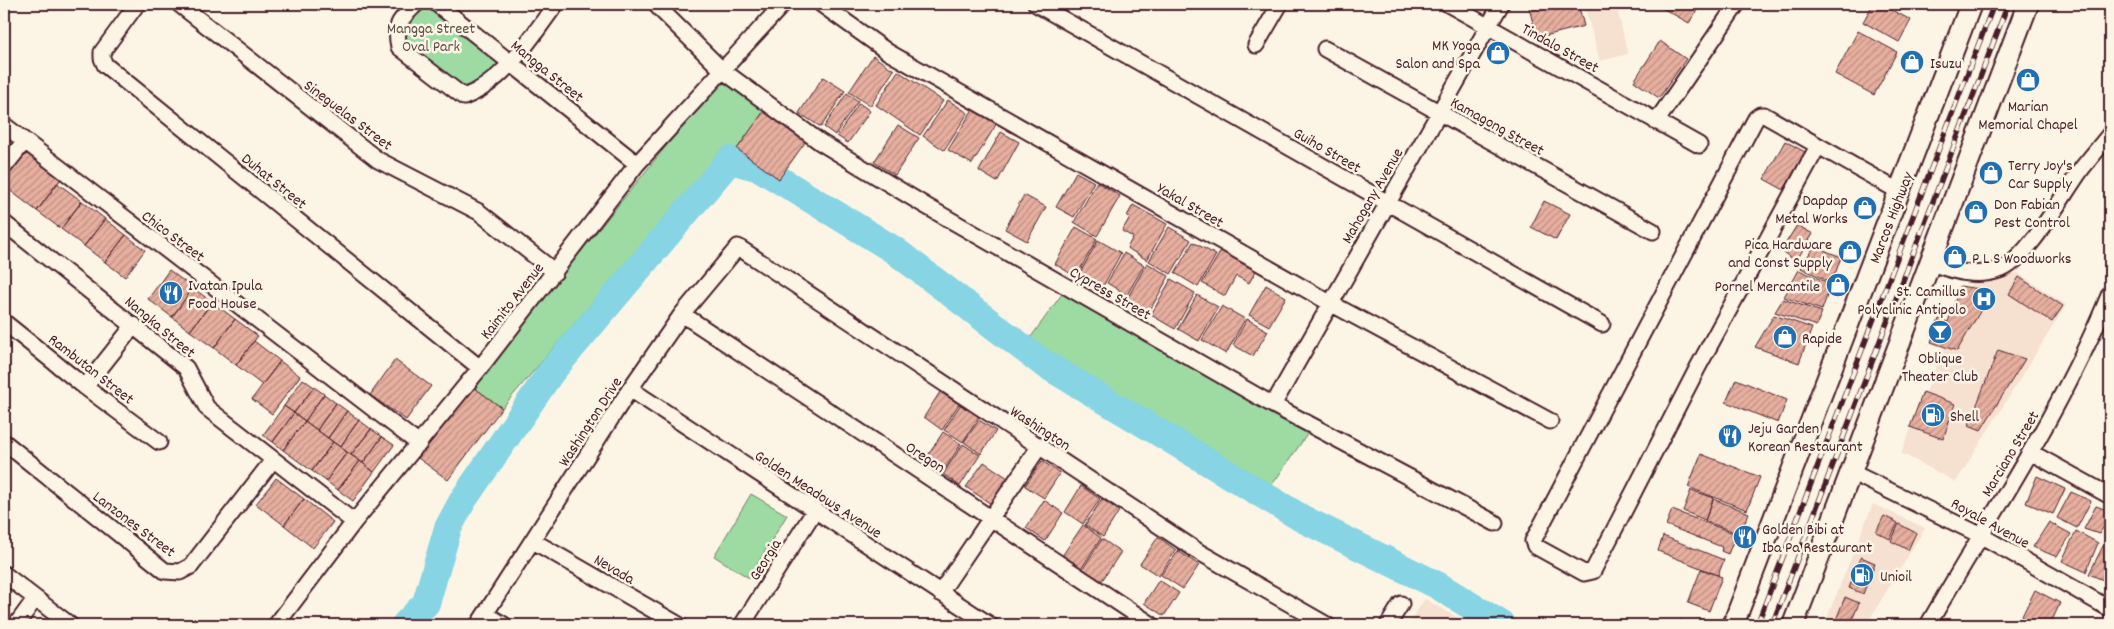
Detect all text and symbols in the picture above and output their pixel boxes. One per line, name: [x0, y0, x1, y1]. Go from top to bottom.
park label: Mangga Street Oval Park: [387, 18, 475, 59]
street label: Tindalo Street: [1517, 18, 1603, 80]
street label: Mangga Street: [505, 35, 588, 109]
place label: MK Yoga Salon and Spa: [1395, 35, 1480, 76]
shop icon: MK Yoga Salon and Spa: [1485, 40, 1511, 66]
shop icon: Isuzu: [1899, 49, 1925, 75]
place label: Isuzu: [1930, 53, 1962, 76]
shop icon: Marian Memorial Chapel: [2015, 67, 2041, 93]
street label: Sineguelas Street: [298, 75, 397, 157]
street label: Kamagong Street: [1446, 92, 1548, 163]
place label: Marian Memorial Chapel: [1978, 96, 2078, 137]
street label: Guiho Street: [1289, 122, 1365, 180]
street label: Mahogany Avenue: [1336, 144, 1410, 248]
street label: Duhat Street: [236, 148, 311, 216]
place label: Terry Joy's Car Supply: [2008, 155, 2073, 196]
shop icon: Terry Joy's Car Supply: [1978, 160, 2004, 186]
street label: Marcos Highway: [1864, 168, 1921, 267]
street label: Yakal Street: [1152, 178, 1228, 235]
place label: Dapdap Metal Works: [1775, 190, 1848, 231]
place label: Don Fabian Pest Control: [1994, 194, 2070, 235]
shop icon: Dapdap Metal Works: [1852, 195, 1878, 221]
shop icon: Don Fabian Pest Control: [1963, 199, 1989, 225]
street label: Chico Street: [136, 205, 209, 269]
place label: Pica Hardware and Const Supply: [1728, 234, 1833, 275]
shop icon: Pica Hardware and Const Supply: [1837, 239, 1863, 265]
shop icon: P L S Woodworks: [1942, 244, 1968, 270]
place label: P L S Woodworks: [1972, 248, 2072, 271]
street label: Kaimito Avenue: [476, 258, 550, 345]
street label: Cypress Street: [1065, 262, 1155, 327]
shop icon: Pornel Mercantile: [1825, 272, 1851, 298]
place label: Ivatan Ipula Food House: [188, 275, 263, 316]
place label: Pornel Mercantile: [1714, 276, 1820, 299]
restaurant icon: Ivatan Ipula Food House: [158, 280, 184, 306]
place label: St. Camillus Polyclinic Antipolo: [1857, 281, 1966, 322]
hospital icon: St. Camillus Polyclinic Antipolo: [1971, 286, 1997, 312]
street label: Nangka Street: [119, 291, 200, 365]
bar icon: Oblique Theater Club: [1927, 319, 1953, 345]
shop icon: Rapide: [1772, 324, 1798, 350]
place label: Rapide: [1802, 328, 1842, 351]
street label: Rambutan Street: [43, 329, 138, 411]
place label: Oblique Theater Club: [1902, 348, 1978, 389]
street label: Washington Drive: [553, 373, 629, 472]
street label: Washington: [1005, 401, 1075, 457]
fuel station icon: Shell: [1920, 402, 1946, 428]
place label: Shell: [1950, 406, 1979, 429]
street label: Marciano Street: [1976, 407, 2046, 502]
place label: Jeju Garden Korean Restaurant: [1748, 418, 1863, 459]
restaurant icon: Jeju Garden Korean Restaurant: [1717, 423, 1743, 449]
street label: Oregon: [900, 437, 949, 480]
street label: Golden Meadows Avenue: [749, 445, 886, 545]
street label: Lanzones Street: [87, 486, 180, 564]
street label: Royale Avenue: [1946, 493, 2033, 555]
place label: Golden Bibi at Iba Pa Restaurant: [1762, 519, 1872, 560]
restaurant icon: Golden Bibi at Iba Pa Restaurant: [1732, 524, 1758, 550]
street label: Georgia: [744, 534, 788, 586]
street label: Nevada: [589, 549, 639, 591]
fuel station icon: Unioil: [1849, 562, 1875, 588]
place label: Unioil: [1880, 566, 1912, 589]

